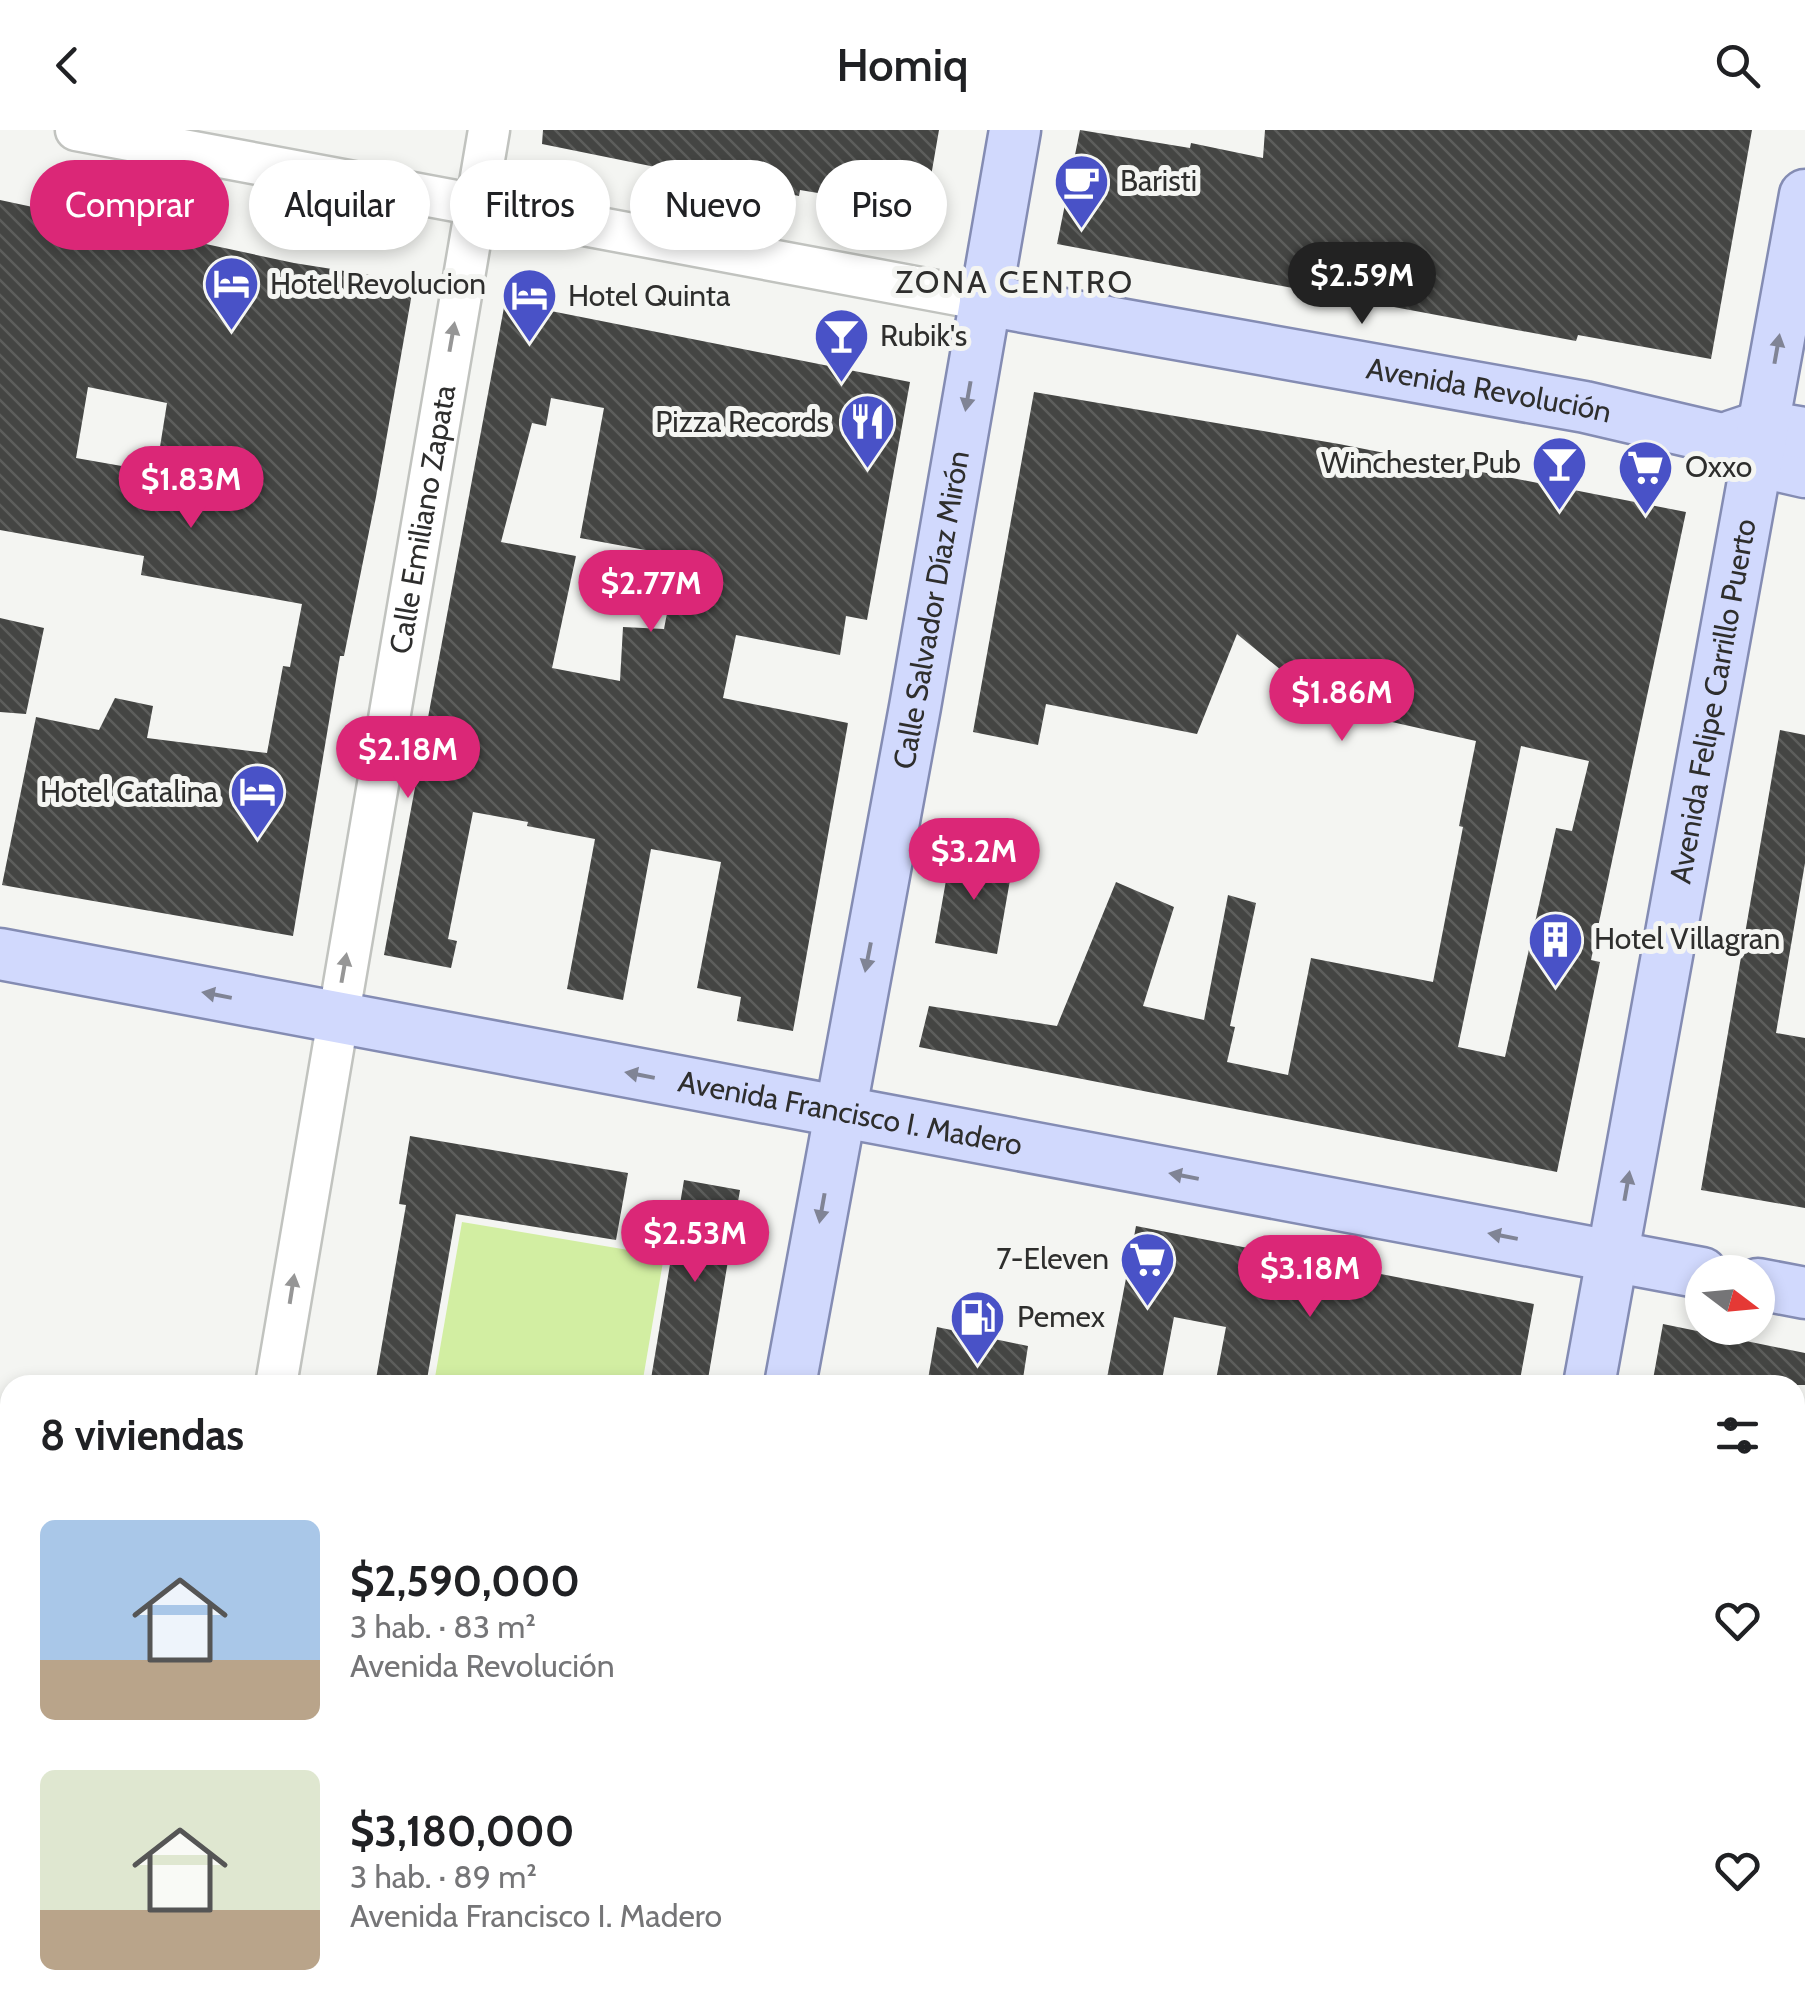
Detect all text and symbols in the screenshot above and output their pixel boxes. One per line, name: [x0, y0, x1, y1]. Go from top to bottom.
icon: back: [40, 38, 95, 93]
text: Homiq: [836, 38, 969, 92]
icon: search: [1710, 38, 1765, 93]
cafe icon: Baristi: [1051, 151, 1111, 230]
chip: Comprar: [30, 160, 229, 250]
chip: Alquilar: [249, 160, 430, 250]
chip: Filtros: [450, 160, 610, 250]
chip: Nuevo: [630, 160, 796, 250]
chip: Piso: [816, 160, 947, 250]
place label: Baristi: [1120, 162, 1197, 199]
pin: $2.59M: [1281, 242, 1443, 327]
hotel icon: Hotel Revolucion: [201, 254, 261, 333]
text: $2.59M: [1310, 255, 1414, 294]
district label: ZONA CENTRO: [895, 262, 1135, 301]
place label: Hotel Revolucion: [270, 265, 486, 302]
hotel icon: Hotel Quinta: [499, 266, 559, 345]
place label: Hotel Quinta: [568, 277, 731, 314]
bar icon: Rubik's: [811, 306, 871, 385]
place label: Rubik's: [880, 317, 967, 354]
one-way arrow: [445, 321, 460, 353]
one-way arrow: [1769, 334, 1785, 365]
street label: Avenida Revolución: [1364, 349, 1615, 431]
one-way arrow: [960, 381, 975, 412]
street label: Calle Emiliano Zapata: [381, 382, 464, 656]
restaurant icon: Pizza Records: [838, 392, 898, 471]
place label: Pizza Records: [655, 403, 829, 440]
bar icon: Winchester Pub: [1530, 433, 1590, 512]
supermarket icon: Oxxo: [1616, 437, 1676, 516]
place label: Winchester Pub: [1321, 444, 1521, 481]
pin: $1.83M: [110, 446, 272, 531]
street label: Calle Salvador Díaz Mirón: [885, 448, 977, 772]
place label: Oxxo: [1685, 448, 1752, 485]
text: $1.83M: [141, 459, 241, 498]
street label: Avenida Felipe Carrillo Puerto: [1661, 516, 1764, 886]
pin: $2.77M: [570, 550, 732, 635]
text: $2.77M: [600, 563, 702, 602]
pin: $1.86M: [1261, 659, 1423, 744]
text: $1.86M: [1291, 672, 1393, 711]
pin: $2.18M: [327, 716, 489, 801]
text: $2.18M: [358, 729, 458, 768]
hotel icon: Hotel Catalina: [227, 762, 287, 841]
place label: Hotel Catalina: [40, 773, 219, 810]
pin: $3.2M: [904, 818, 1044, 903]
text: $3.2M: [931, 831, 1017, 870]
building icon: Hotel Villagran: [1525, 909, 1585, 988]
place label: Hotel Villagran: [1594, 920, 1780, 957]
one-way arrow: [860, 942, 875, 973]
one-way arrow: [337, 952, 352, 983]
one-way arrow: [201, 987, 233, 1002]
street label: Avenida Francisco I. Madero: [675, 1063, 1025, 1163]
one-way arrow: [624, 1066, 655, 1082]
one-way arrow: [1168, 1168, 1199, 1183]
one-way arrow: [1620, 1170, 1635, 1201]
one-way arrow: [814, 1193, 829, 1224]
pin: $2.53M: [614, 1200, 776, 1285]
text: $2.53M: [643, 1213, 747, 1252]
one-way arrow: [1487, 1228, 1519, 1243]
supermarket icon: 7-Eleven: [1118, 1229, 1178, 1308]
pin: $3.18M: [1229, 1235, 1391, 1320]
place label: 7-Eleven: [996, 1240, 1109, 1277]
text: $3.18M: [1260, 1248, 1360, 1287]
north arrow: [1685, 1255, 1775, 1345]
map controls: [1685, 1255, 1775, 1345]
one-way arrow: [284, 1272, 300, 1304]
fuel station icon: Pemex: [948, 1287, 1008, 1366]
place label: Pemex: [1017, 1298, 1105, 1335]
icon: filters: [1710, 1408, 1765, 1463]
text: 8 viviendas: [40, 1409, 244, 1461]
text: $2,590,000: [350, 1555, 580, 1607]
icon: home: [120, 1560, 240, 1680]
icon: heart: [1710, 1593, 1765, 1648]
text: 3 hab. · 83 m²: [350, 1607, 536, 1646]
text: Avenida Revolución: [350, 1646, 615, 1685]
text: $3,180,000: [350, 1805, 574, 1857]
icon: home: [120, 1810, 240, 1930]
icon: heart: [1710, 1843, 1765, 1898]
text: 3 hab. · 89 m²: [350, 1857, 537, 1896]
text: Avenida Francisco I. Madero: [350, 1896, 722, 1935]

